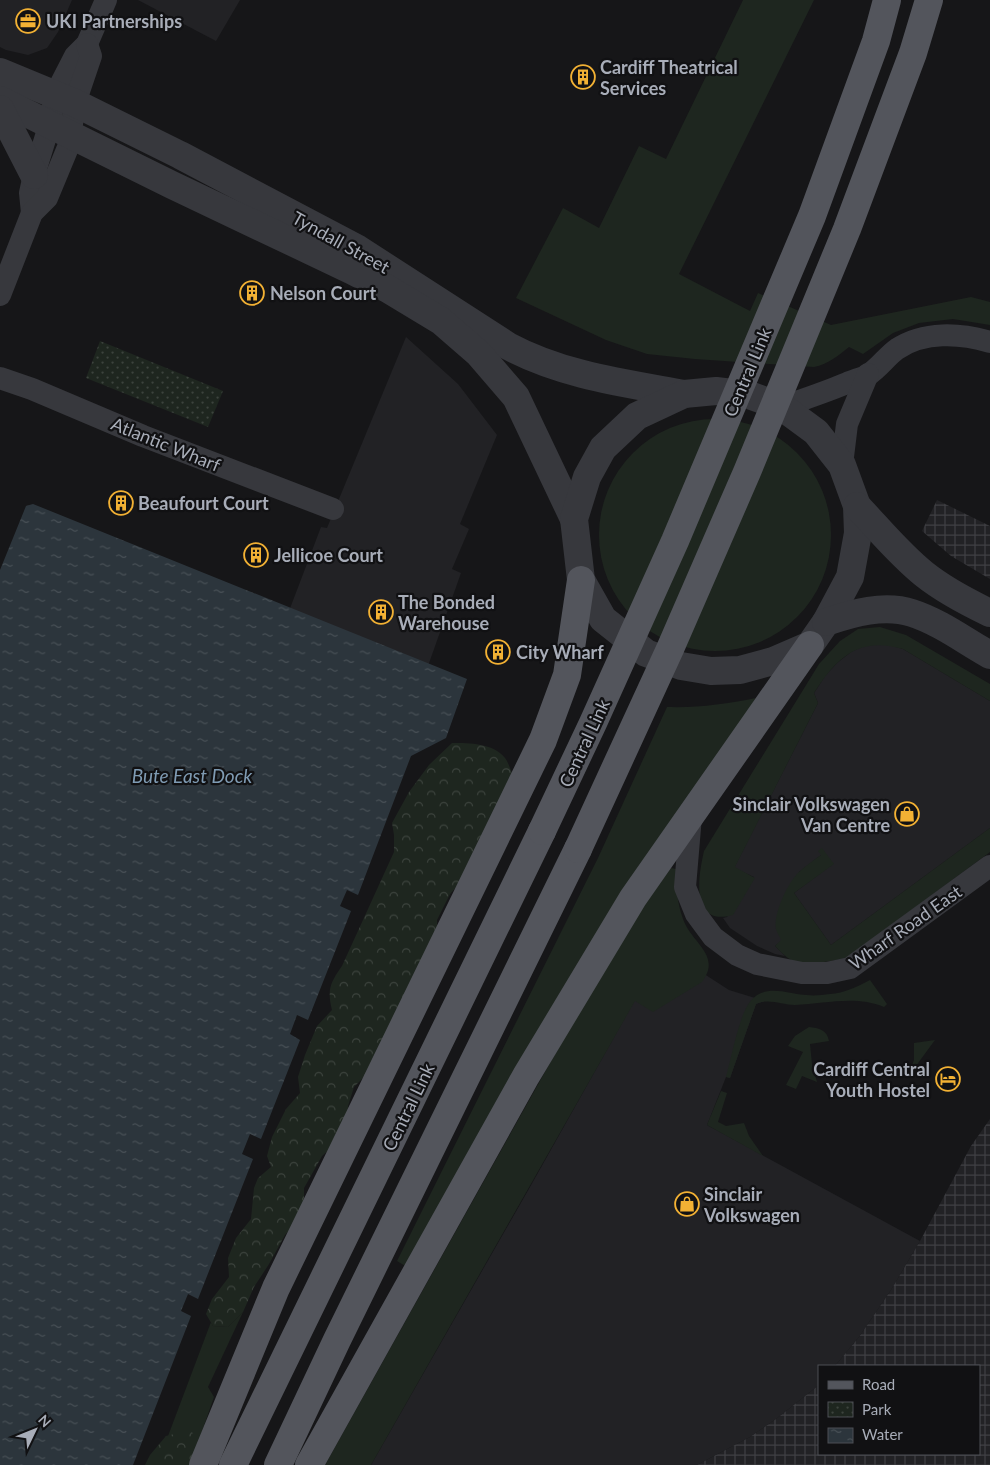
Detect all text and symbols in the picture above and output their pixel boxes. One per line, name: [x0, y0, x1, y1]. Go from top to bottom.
office icon: UKI Partnerships: [15, 8, 41, 34]
place label: UKI Partnerships: [46, 10, 182, 32]
place label: Cardiff Theatrical Services: [600, 56, 738, 99]
building icon: Cardiff Theatrical Services: [570, 64, 596, 90]
street label: Tyndall Street: [288, 206, 394, 278]
building icon: Nelson Court: [239, 280, 265, 306]
place label: Nelson Court: [270, 282, 376, 304]
street label: Central Link: [718, 323, 776, 420]
street label: Atlantic Wharf: [108, 412, 224, 476]
building icon: Beaufourt Court: [108, 490, 134, 516]
place label: Beaufourt Court: [138, 492, 269, 514]
building icon: Jellicoe Court: [243, 542, 269, 568]
place label: Jellicoe Court: [274, 544, 383, 566]
place label: The Bonded Warehouse: [398, 591, 495, 634]
building icon: The Bonded Warehouse: [368, 599, 394, 625]
building icon: City Wharf: [485, 639, 511, 665]
place label: City Wharf: [516, 641, 604, 663]
street label: Central Link: [554, 695, 614, 791]
water label: Bute East Dock: [132, 764, 253, 787]
place label: Sinclair Volkswagen Van Centre: [733, 793, 890, 836]
shop icon: Sinclair Volkswagen Van Centre: [894, 801, 920, 827]
street label: Wharf Road East: [844, 880, 966, 974]
place label: Cardiff Central Youth Hostel: [813, 1058, 930, 1101]
street label: Central Link: [377, 1059, 439, 1154]
hotel icon: Cardiff Central Youth Hostel: [935, 1066, 961, 1092]
place label: Sinclair Volkswagen: [703, 1183, 800, 1226]
shop icon: Sinclair Volkswagen: [674, 1191, 700, 1217]
legend: [818, 1365, 980, 1455]
text: Road: [862, 1375, 895, 1393]
text: Park: [862, 1400, 892, 1418]
north arrow: [10, 1405, 60, 1455]
text: N: [35, 1411, 55, 1431]
text: Water: [862, 1425, 903, 1443]

